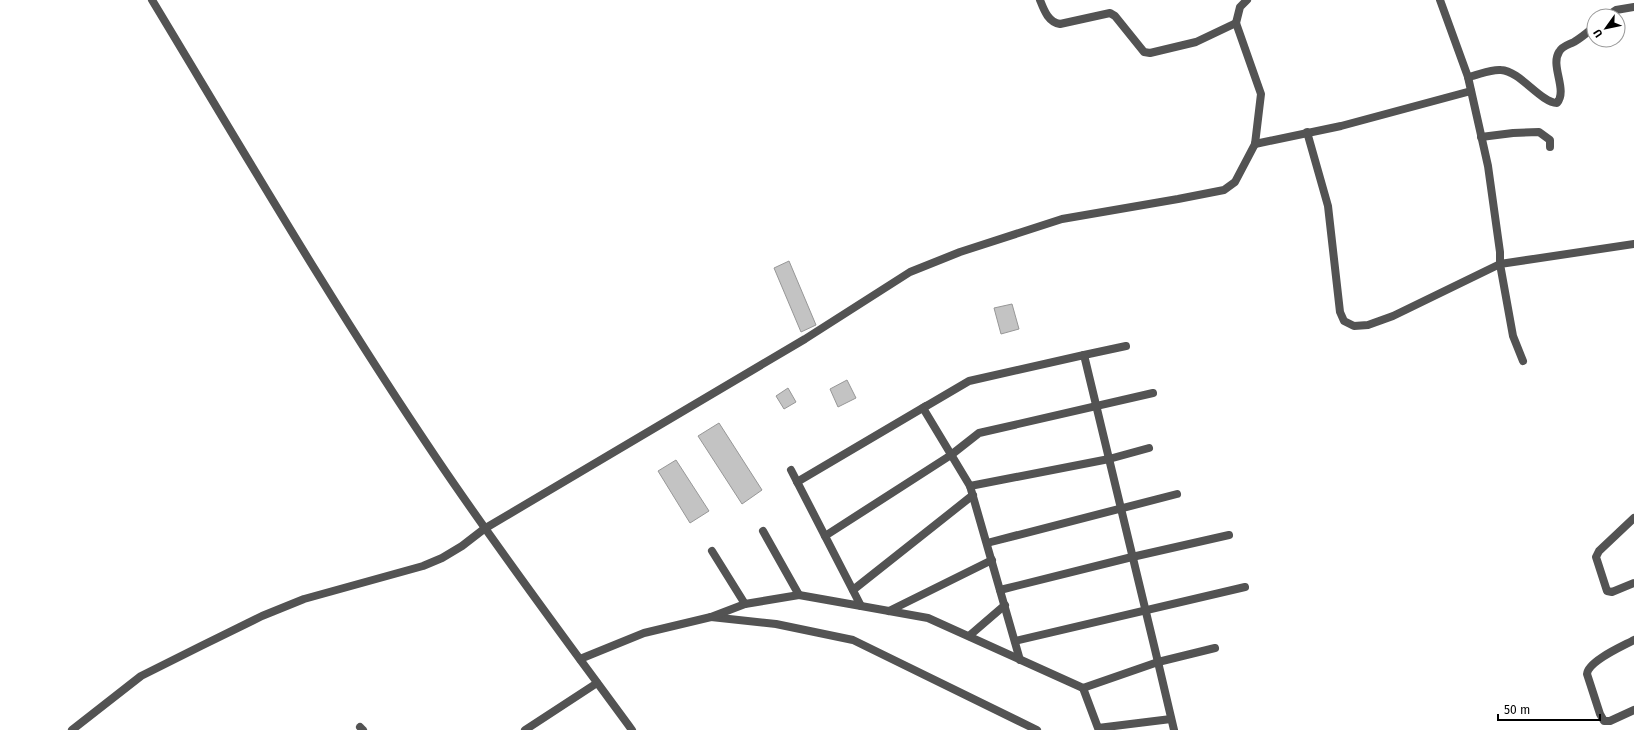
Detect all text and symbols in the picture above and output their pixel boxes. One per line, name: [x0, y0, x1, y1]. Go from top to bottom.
north arrow: [1586, 8, 1626, 48]
text: U: [1591, 27, 1605, 40]
scale bar: [1498, 696, 1600, 722]
text: 50 m: [1504, 703, 1530, 717]

